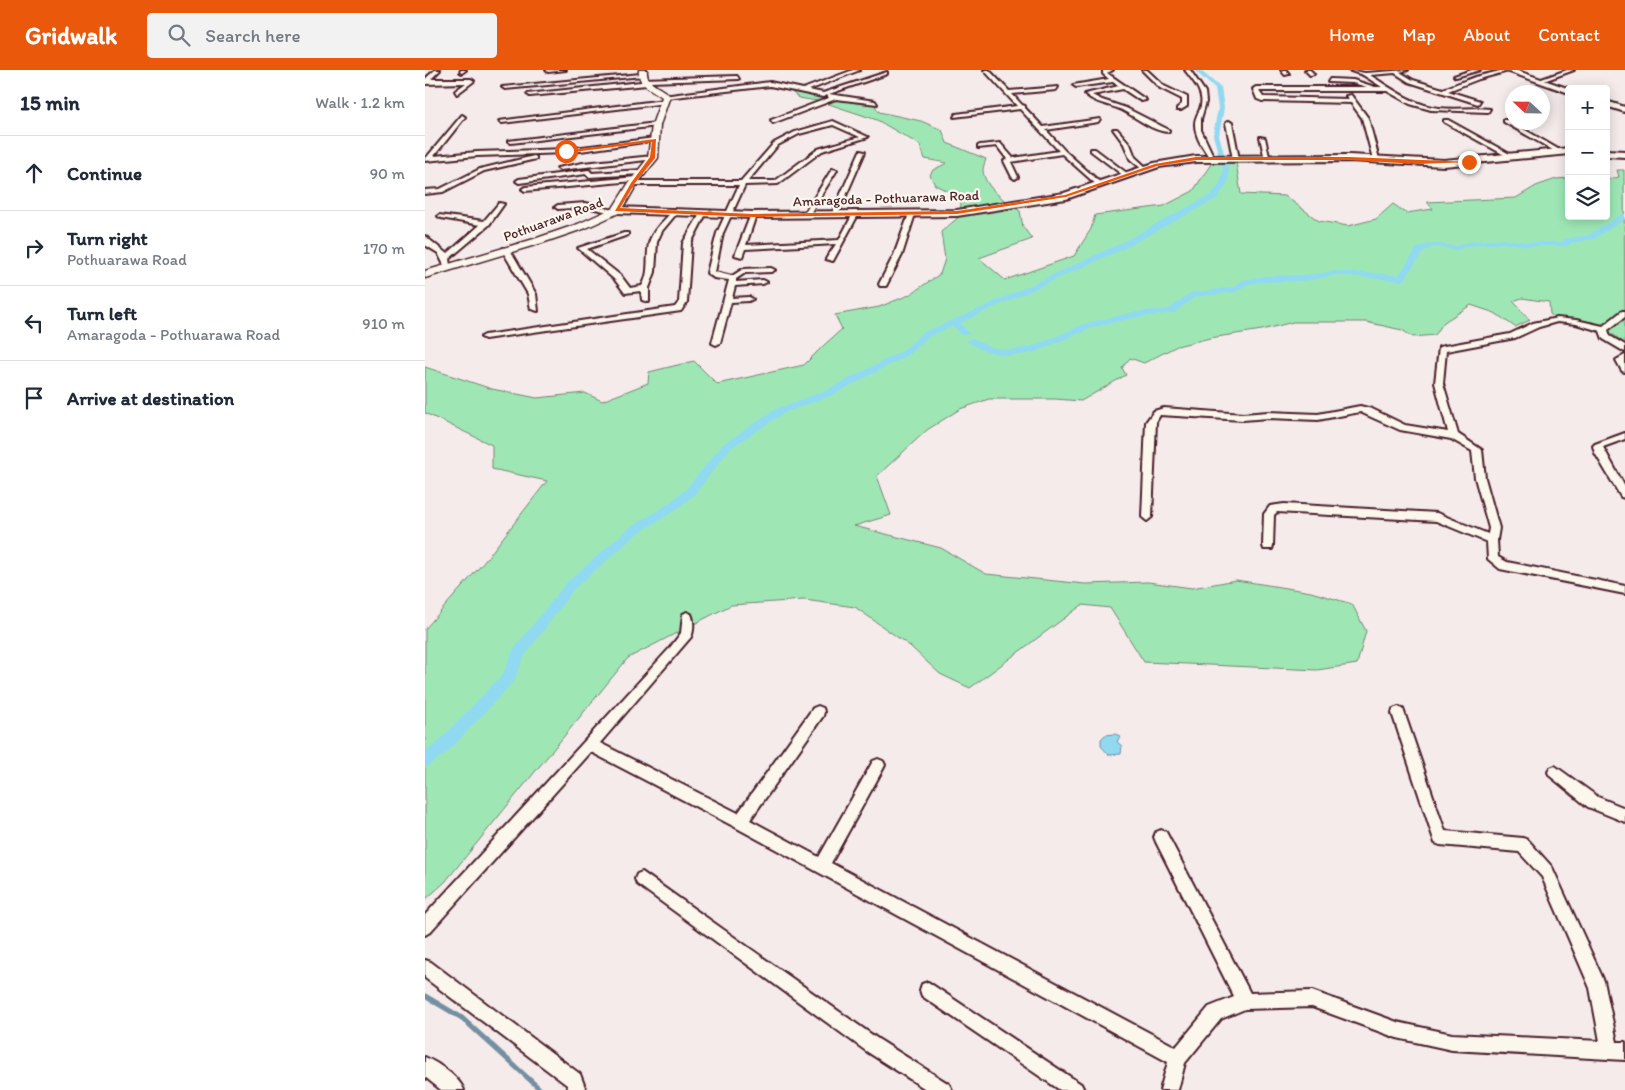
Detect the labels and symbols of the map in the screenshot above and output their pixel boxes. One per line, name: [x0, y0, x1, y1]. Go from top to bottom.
north arrow: [1505, 85, 1550, 130]
route start: [555, 140, 578, 163]
route end: [1458, 151, 1481, 174]
street label: Amaragoda - Pothuarawa Road: [793, 187, 980, 210]
street label: Pothuarawa Road: [501, 193, 606, 245]

